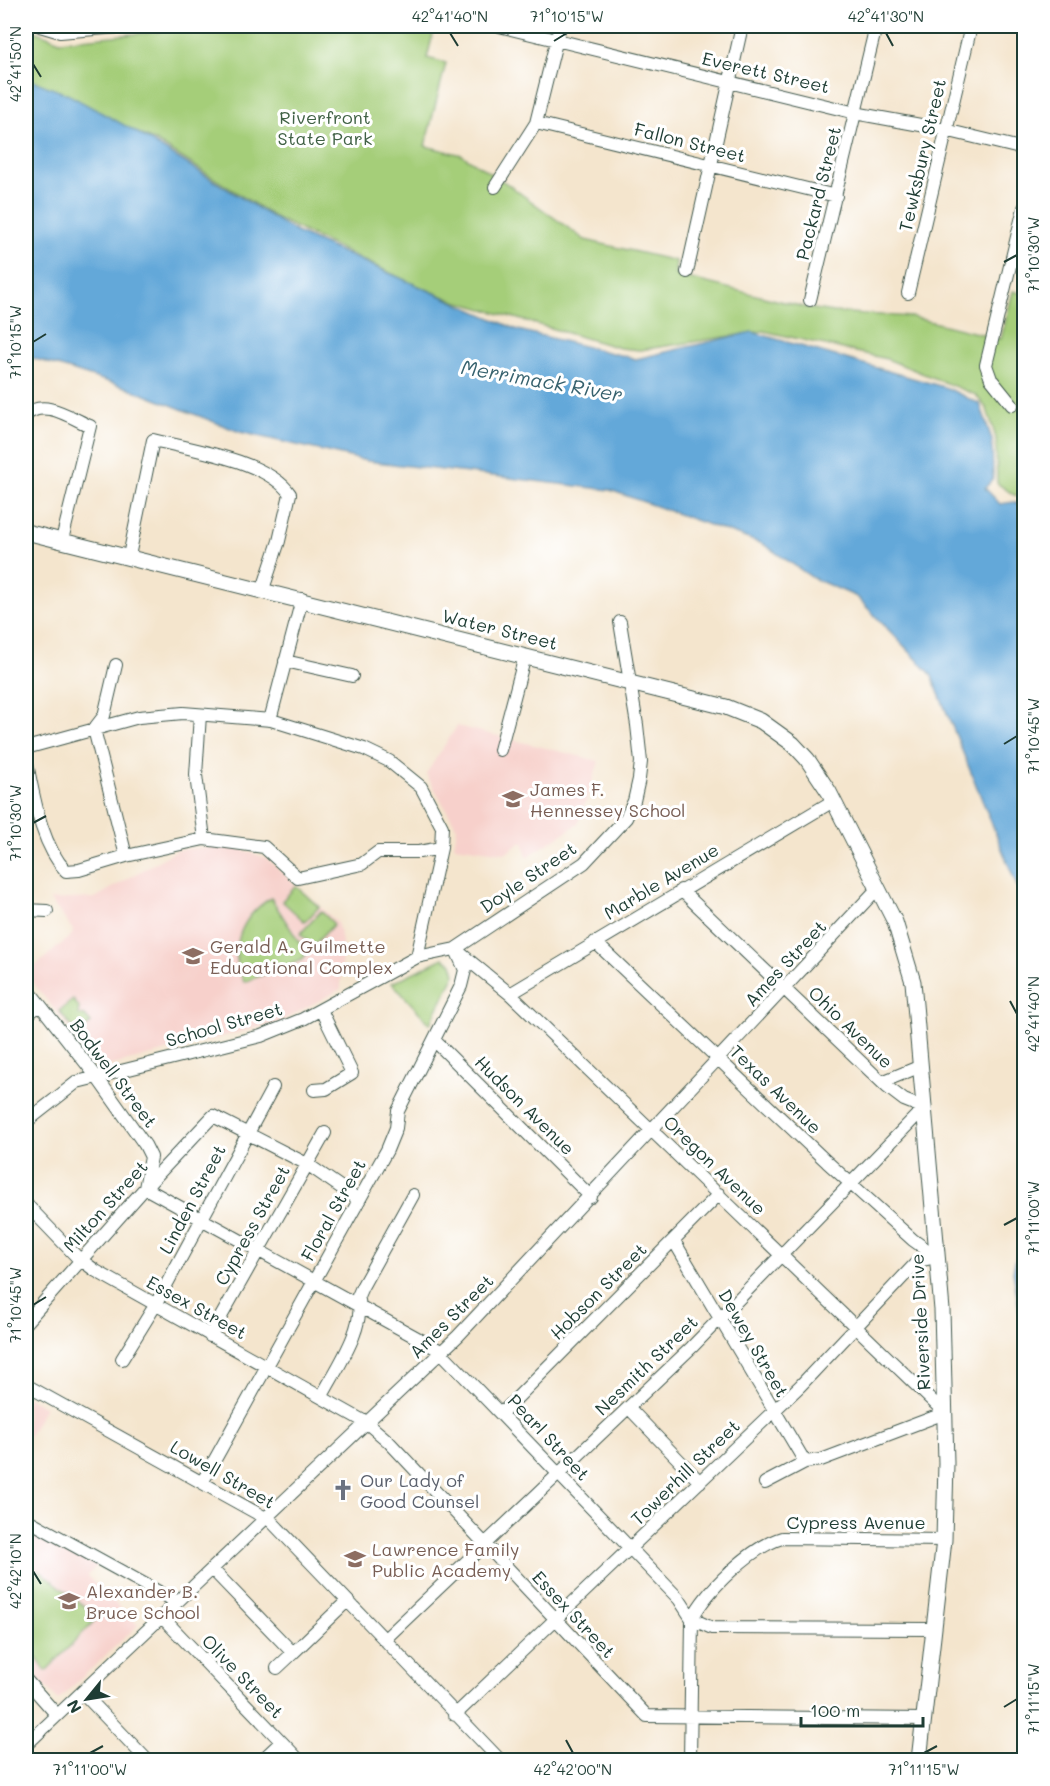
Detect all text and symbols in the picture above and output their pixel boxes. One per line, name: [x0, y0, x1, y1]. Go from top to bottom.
text: 42°41'40"N: [412, 6, 488, 26]
text: 71°10'15"W: [530, 6, 604, 26]
text: 42°41'30"N: [848, 6, 924, 26]
text: 42°41'50"N: [5, 26, 25, 102]
street label: Everett Street: [700, 46, 832, 98]
street label: Tewksbury Street: [893, 76, 951, 234]
park label: Riverfront State Park: [278, 105, 372, 150]
street label: Fallon Street: [632, 117, 748, 167]
street label: Packard Street: [790, 124, 846, 262]
text: 71°10'30"W: [1023, 217, 1043, 293]
text: 71°10'15"W: [5, 305, 25, 379]
water label: Merrimack River: [459, 353, 625, 407]
street label: Water Street: [440, 603, 560, 655]
text: 71°10'45"W: [1023, 698, 1043, 774]
place label: James F. Hennessey School: [530, 777, 686, 822]
text: 71°10'30"W: [5, 785, 25, 861]
school or university icon: James F. Hennessey School: [501, 787, 525, 811]
street label: Doyle Street: [475, 836, 581, 918]
street label: Marble Avenue: [599, 837, 723, 925]
street label: Ames Street: [739, 915, 831, 1011]
place label: Gerald A. Guilmette Educational Complex: [210, 934, 393, 979]
school or university icon: Gerald A. Guilmette Educational Complex: [181, 944, 205, 968]
text: 42°41'40"N: [1023, 976, 1043, 1052]
street label: Ohio Avenue: [804, 981, 898, 1073]
street label: School Street: [163, 996, 285, 1052]
street label: Bodwell Street: [65, 1014, 163, 1132]
street label: Texas Avenue: [725, 1039, 827, 1139]
street label: Hudson Avenue: [470, 1050, 580, 1160]
street label: Oregon Avenue: [659, 1110, 771, 1220]
street label: Linden Street: [153, 1140, 231, 1258]
street label: Milton Street: [57, 1155, 153, 1257]
street label: Floral Street: [295, 1155, 371, 1265]
street label: Cypress Street: [209, 1161, 295, 1289]
text: 71°11'00"W: [1023, 1181, 1043, 1255]
street label: Hobson Street: [544, 1237, 652, 1345]
street label: Riverside Drive: [904, 1253, 936, 1391]
text: 71°10'45"W: [5, 1267, 25, 1343]
street label: Ames Street: [404, 1269, 498, 1363]
street label: Essex Street: [143, 1270, 251, 1344]
street label: Dewey Street: [713, 1285, 795, 1401]
street label: Nesmith Street: [589, 1310, 703, 1420]
street label: Pearl Street: [503, 1389, 595, 1485]
street label: Towerhill Street: [625, 1414, 745, 1530]
street label: Lowell Street: [166, 1434, 280, 1514]
place label: Our Lady of Good Counsel: [360, 1468, 480, 1513]
church icon: Our Lady of Good Counsel: [331, 1478, 355, 1502]
street label: Cypress Avenue: [786, 1510, 926, 1534]
text: 42°42'10"N: [5, 1533, 25, 1609]
place label: Lawrence Family Public Academy: [372, 1537, 519, 1582]
school or university icon: Lawrence Family Public Academy: [343, 1547, 367, 1571]
street label: Essex Street: [527, 1565, 621, 1663]
place label: Alexander B. Bruce School: [86, 1579, 200, 1624]
school or university icon: Alexander B. Bruce School: [57, 1589, 81, 1613]
street label: Olive Street: [197, 1629, 289, 1723]
text: 71°11'15"W: [1023, 1663, 1043, 1735]
north arrow: [57, 1669, 117, 1729]
scale bar: [801, 1690, 922, 1728]
text: N: [61, 1696, 86, 1717]
text: 100 m: [810, 1698, 860, 1722]
text: 71°11'00"W: [53, 1759, 127, 1779]
text: 42°42'00"N: [534, 1759, 612, 1779]
text: 71°11'15"W: [888, 1759, 960, 1779]

